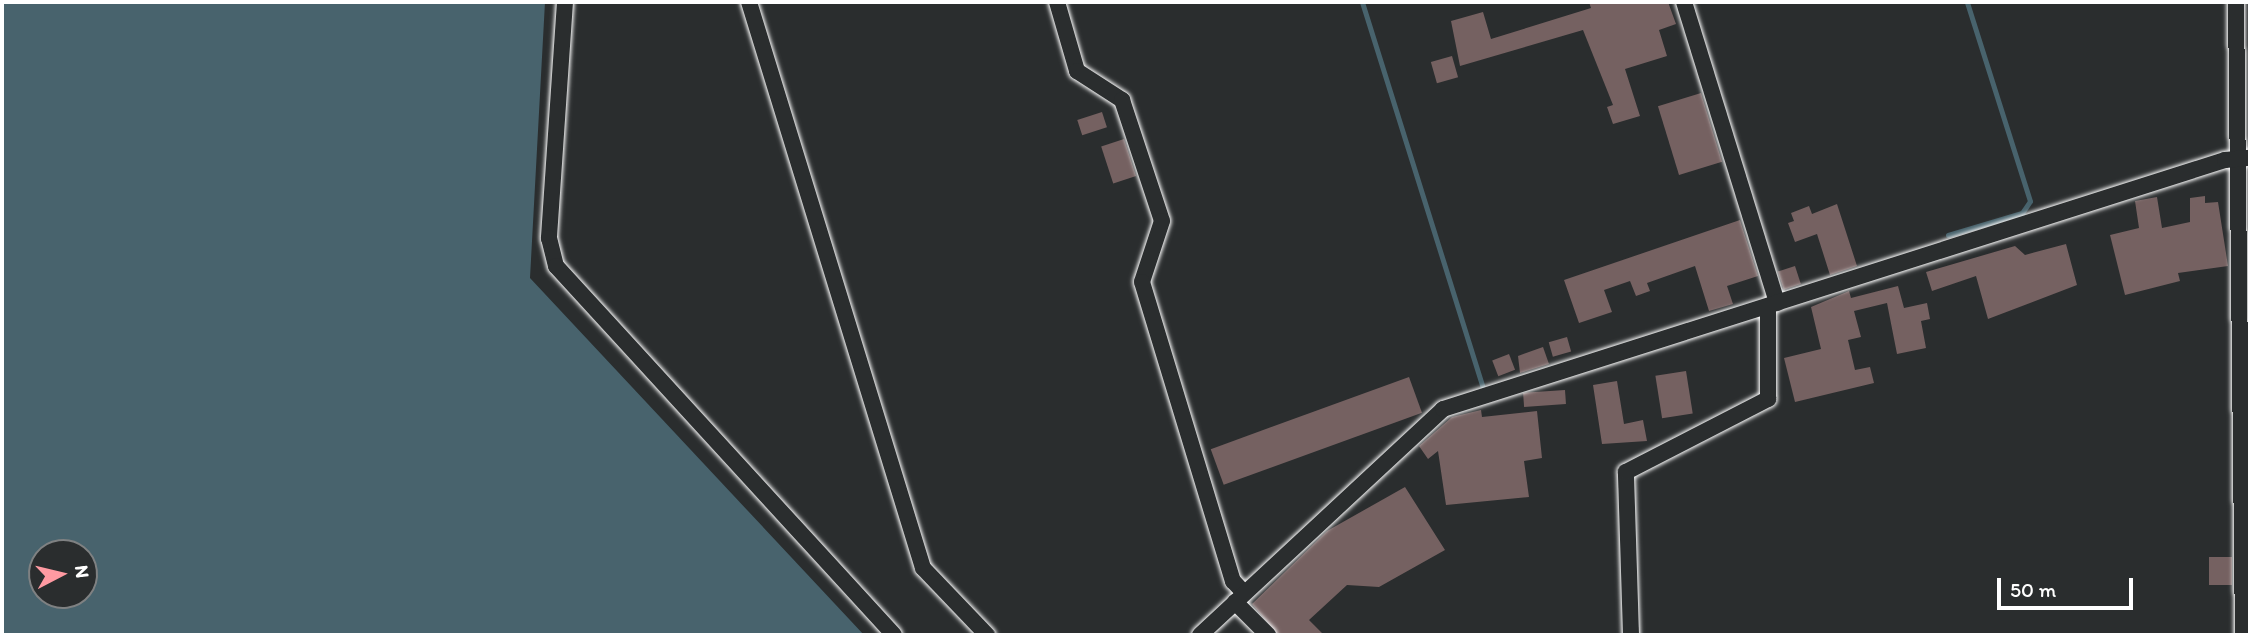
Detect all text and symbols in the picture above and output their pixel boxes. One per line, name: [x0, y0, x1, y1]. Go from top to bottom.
north arrow: [28, 539, 98, 609]
text: N: [70, 564, 95, 579]
scale bar: [2000, 564, 2136, 608]
text: 50 m: [2010, 577, 2056, 602]

